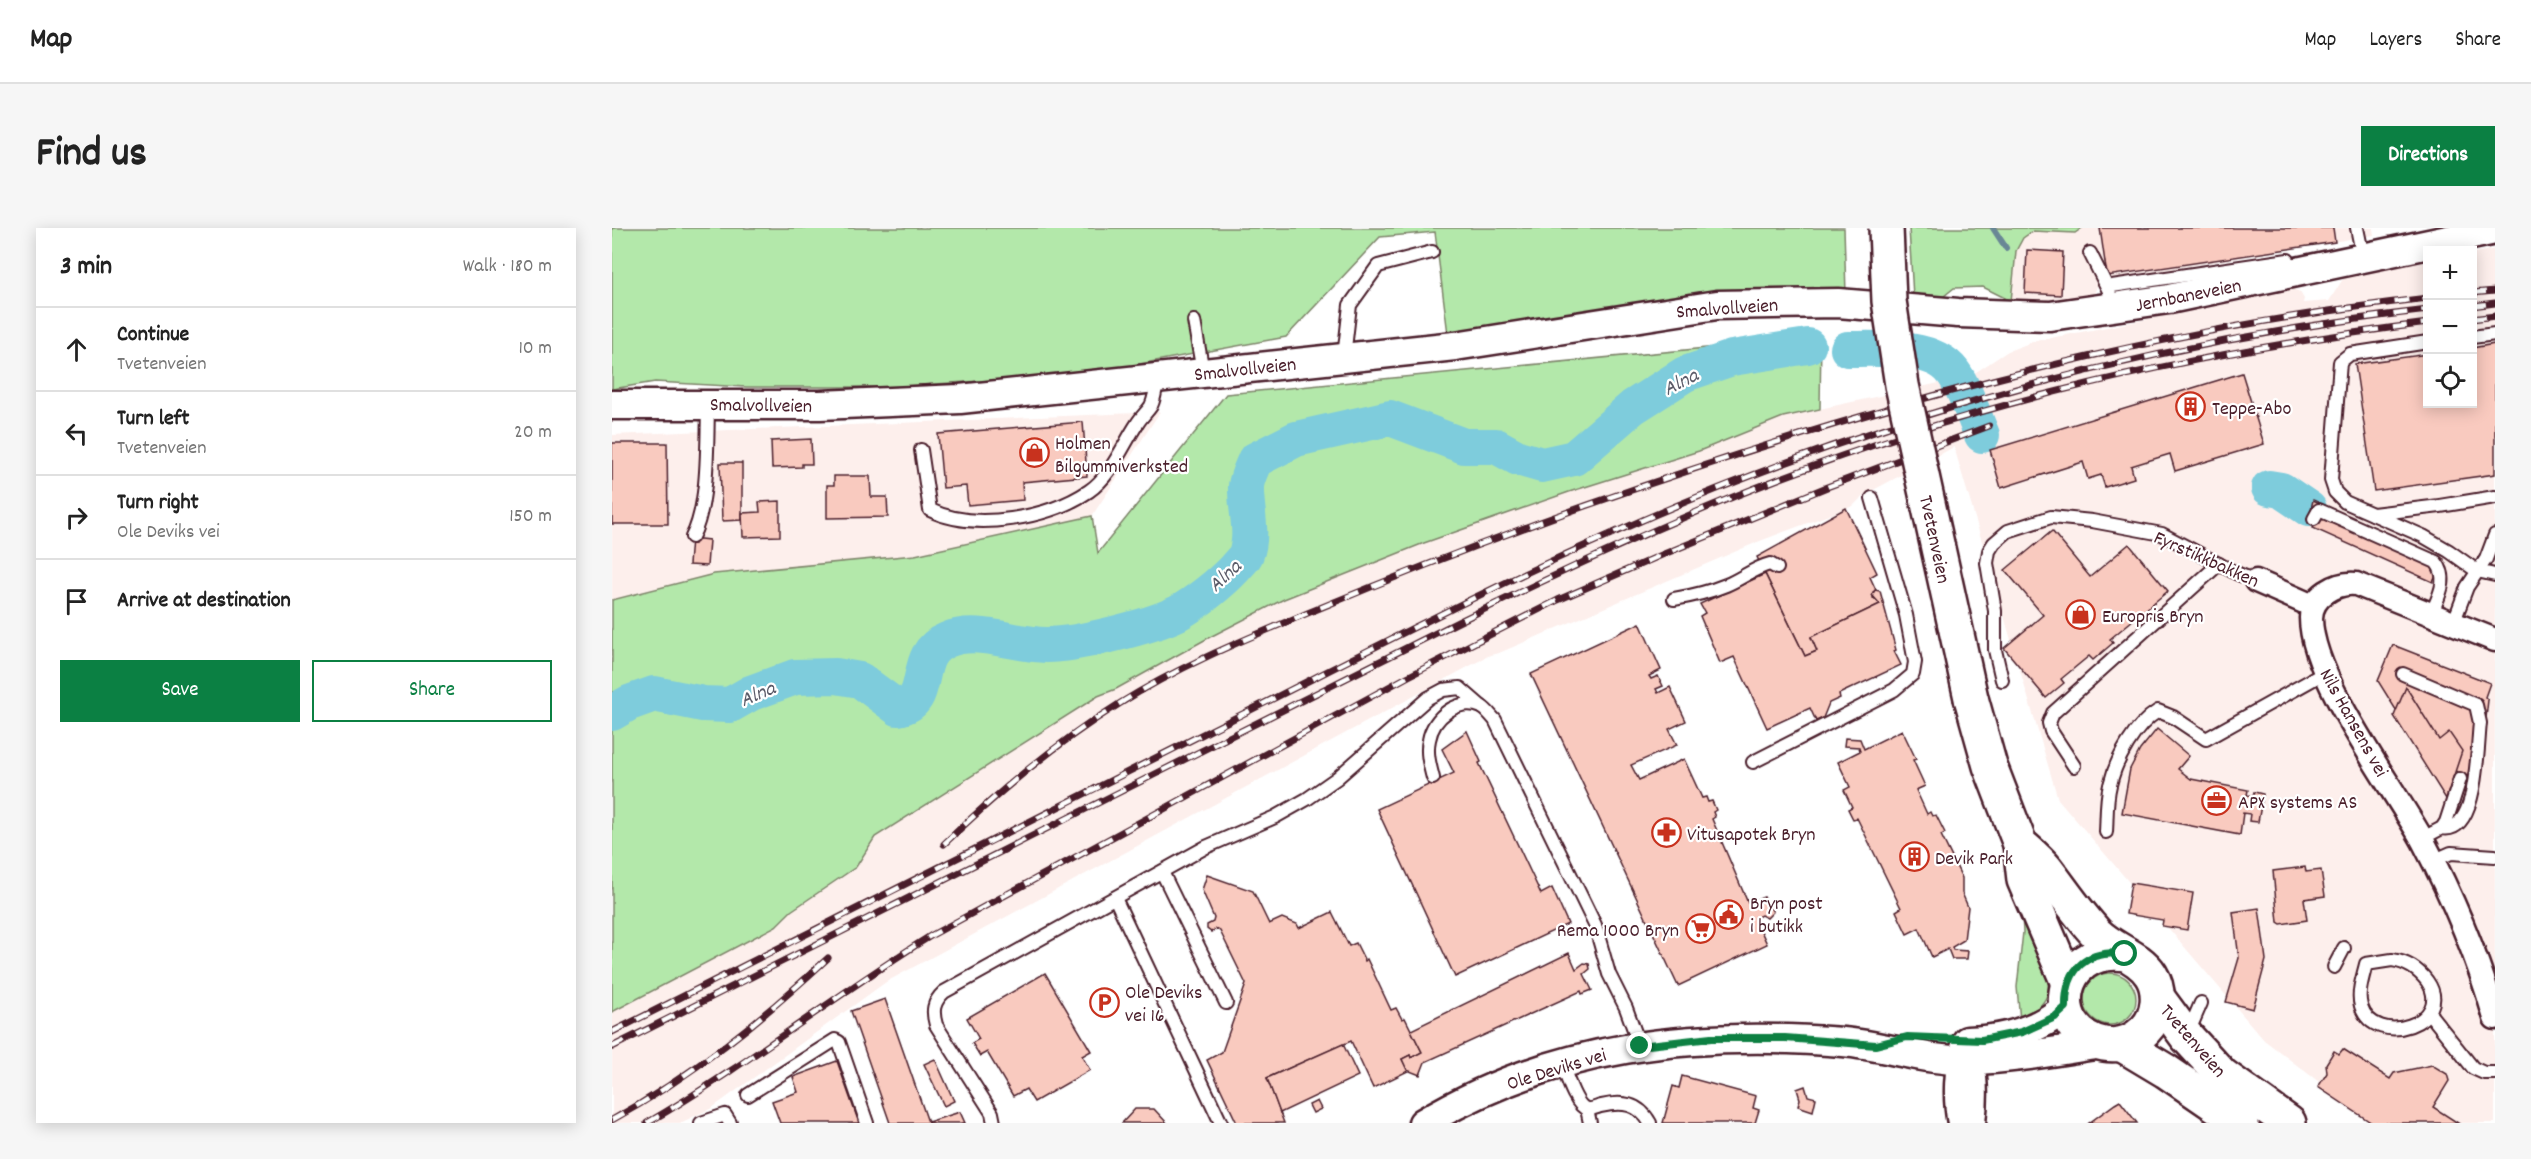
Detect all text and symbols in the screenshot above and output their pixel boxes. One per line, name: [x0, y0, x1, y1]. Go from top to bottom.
text: Map: [30, 21, 72, 61]
text: Map: [2305, 26, 2336, 56]
text: Layers: [2369, 26, 2422, 56]
text: Share: [2455, 26, 2501, 56]
text: Find us: [36, 126, 147, 186]
button: Directions: [2361, 126, 2495, 186]
map controls: [2423, 246, 2477, 408]
button: +: [2423, 246, 2477, 300]
text: 3 min: [60, 249, 112, 286]
text: Walk · 180 m: [463, 253, 552, 281]
street label: Jernbaneveien: [2133, 273, 2244, 321]
street label: Smalvollveien: [1675, 292, 1779, 328]
button: −: [2423, 300, 2477, 354]
text: Continue: [117, 320, 189, 351]
icon: ahead: [60, 333, 93, 366]
text: 10 m: [518, 335, 552, 363]
text: Tvetenveien: [117, 351, 206, 379]
street label: Smalvollveien: [1193, 352, 1298, 390]
button: locate: [2423, 354, 2477, 408]
water label: Alna: [1659, 362, 1705, 405]
building icon: Teppe-Abo: [2175, 391, 2207, 423]
street label: Smalvollveien: [710, 392, 812, 422]
place label: Teppe-Abo: [2212, 396, 2291, 424]
text: Turn left: [117, 404, 189, 435]
icon: left: [60, 417, 93, 450]
text: 20 m: [514, 419, 552, 447]
place label: Holmen Bilgummiverksted: [1055, 431, 1188, 482]
text: Tvetenveien: [117, 435, 206, 463]
shop icon: Holmen Bilgummiverksted: [1018, 437, 1050, 469]
text: Turn right: [117, 488, 199, 519]
street label: Tvetenveien: [1910, 493, 1956, 586]
icon: right: [60, 501, 93, 534]
text: 150 m: [509, 503, 552, 531]
text: Ole Deviks vei: [117, 519, 220, 547]
street label: Fyrstikkbakken: [2149, 525, 2263, 596]
water label: Alna: [1203, 553, 1250, 600]
icon: arrive: [60, 585, 93, 618]
text: Arrive at destination: [117, 586, 291, 617]
shop icon: Europris Bryn: [2065, 599, 2097, 631]
place label: Europris Bryn: [2102, 604, 2204, 632]
button: Save: [60, 660, 300, 722]
button: Share: [312, 660, 552, 722]
street label: Nils Hansens vei: [2311, 664, 2394, 783]
water label: Alna: [736, 674, 782, 717]
office icon: APX systems AS: [2201, 785, 2233, 817]
place label: APX systems AS: [2238, 790, 2357, 818]
pharmacy icon: Vitusapotek Bryn: [1650, 817, 1682, 849]
place label: Vitusapotek Bryn: [1687, 822, 1815, 850]
building icon: Devik Park: [1898, 841, 1930, 873]
place label: Devik Park: [1935, 846, 2013, 874]
place label: Bryn post i butikk: [1750, 891, 1823, 942]
public building icon: Bryn post i butikk: [1713, 898, 1745, 930]
supermarket icon: Rema 1000 Bryn: [1684, 913, 1716, 945]
place label: Rema 1000 Bryn: [1557, 918, 1679, 946]
route start: [2111, 940, 2137, 966]
place label: Ole Deviks vei 16: [1125, 980, 1202, 1031]
parking icon: Ole Deviks vei 16: [1088, 987, 1120, 1019]
street label: Tvetenveien: [2152, 999, 2232, 1085]
route end: [1626, 1032, 1652, 1058]
street label: Ole Deviks vei: [1504, 1042, 1610, 1099]

